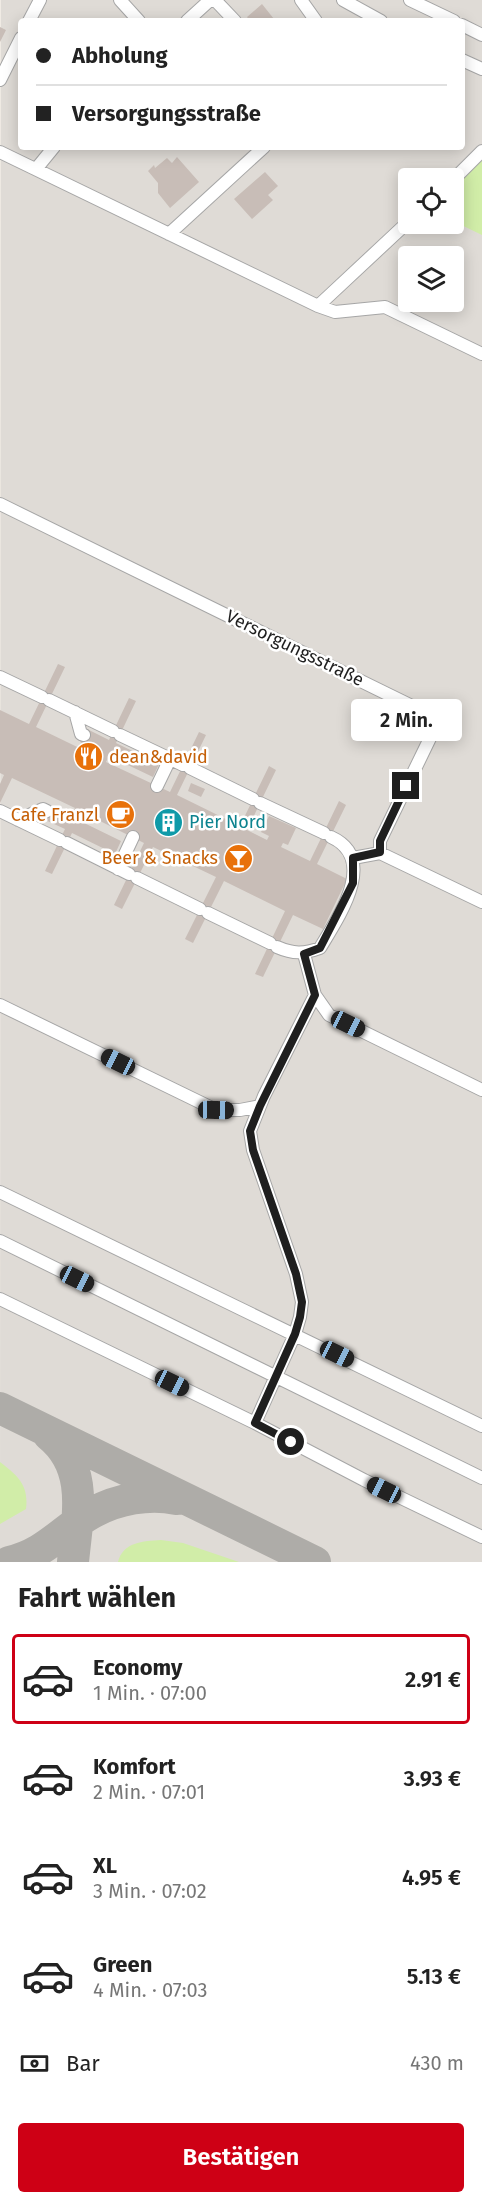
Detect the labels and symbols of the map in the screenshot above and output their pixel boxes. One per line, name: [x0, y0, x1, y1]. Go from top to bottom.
street label: Versorgungsstraße: [222, 605, 368, 691]
callout: 2 Min.: [350, 699, 462, 741]
restaurant icon: dean&david: [72, 741, 104, 773]
place label: dean&david: [109, 746, 208, 768]
route end: [392, 772, 419, 799]
cafe icon: Cafe Franzl: [104, 799, 136, 831]
place label: Cafe Franzl: [11, 804, 99, 826]
building icon: Pier Nord: [152, 806, 184, 838]
place label: Pier Nord: [189, 811, 266, 833]
bar icon: Beer & Snacks: [223, 842, 255, 874]
place label: Beer & Snacks: [102, 847, 218, 869]
car: [328, 1008, 368, 1040]
car: [98, 1046, 138, 1078]
car: [198, 1101, 234, 1119]
car: [57, 1263, 97, 1295]
car: [317, 1338, 357, 1370]
car: [152, 1367, 192, 1399]
route start: [277, 1428, 304, 1455]
car: [364, 1474, 404, 1506]

